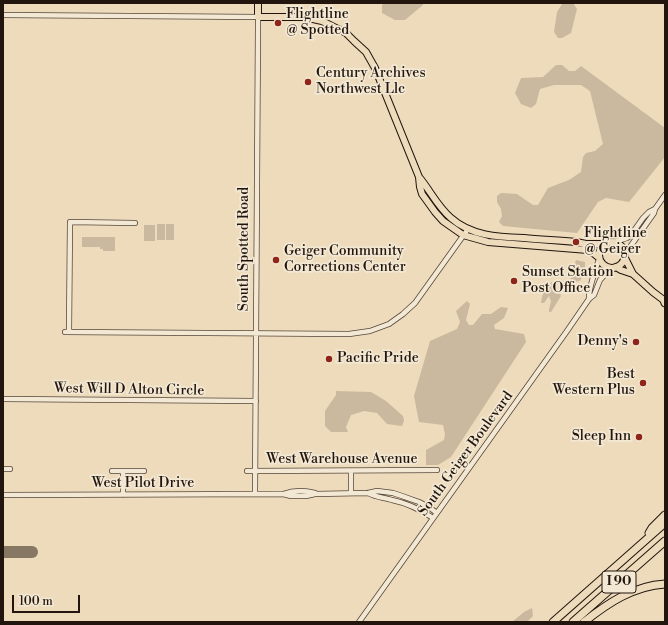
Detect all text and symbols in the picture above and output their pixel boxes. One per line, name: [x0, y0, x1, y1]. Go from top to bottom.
place label: Flightline @ Spotted: [286, 7, 349, 40]
marker: Flightline @ Spotted: [273, 18, 283, 28]
place label: Century Archives Northwest Llc: [316, 66, 426, 98]
marker: Century Archives Northwest Llc: [303, 77, 313, 87]
street label: South Spotted Road: [237, 187, 253, 311]
place label: Flightline @ Geiger: [584, 226, 647, 258]
marker: Flightline @ Geiger: [571, 237, 581, 247]
place label: Geiger Community Corrections Center: [284, 244, 406, 276]
marker: Geiger Community Corrections Center: [271, 255, 281, 265]
place label: Sunset Station Post Office: [522, 265, 613, 298]
marker: Sunset Station Post Office: [509, 276, 519, 286]
place label: Denny's: [577, 334, 628, 350]
marker: Denny's: [631, 337, 641, 347]
place label: Pacific Pride: [337, 351, 419, 367]
marker: Pacific Pride: [324, 354, 334, 364]
place label: Best Western Plus: [553, 367, 635, 400]
marker: Best Western Plus: [638, 378, 648, 388]
street label: West Will D Alton Circle: [54, 380, 204, 400]
street label: South Geiger Boulevard: [415, 388, 517, 520]
place label: Sleep Inn: [572, 429, 631, 445]
marker: Sleep Inn: [634, 432, 644, 442]
street label: West Warehouse Avenue: [266, 452, 418, 468]
street label: West Pilot Drive: [92, 476, 194, 492]
road number: I 90: [602, 571, 636, 593]
scale bar: [14, 587, 82, 613]
text: 100 m: [19, 594, 53, 609]

